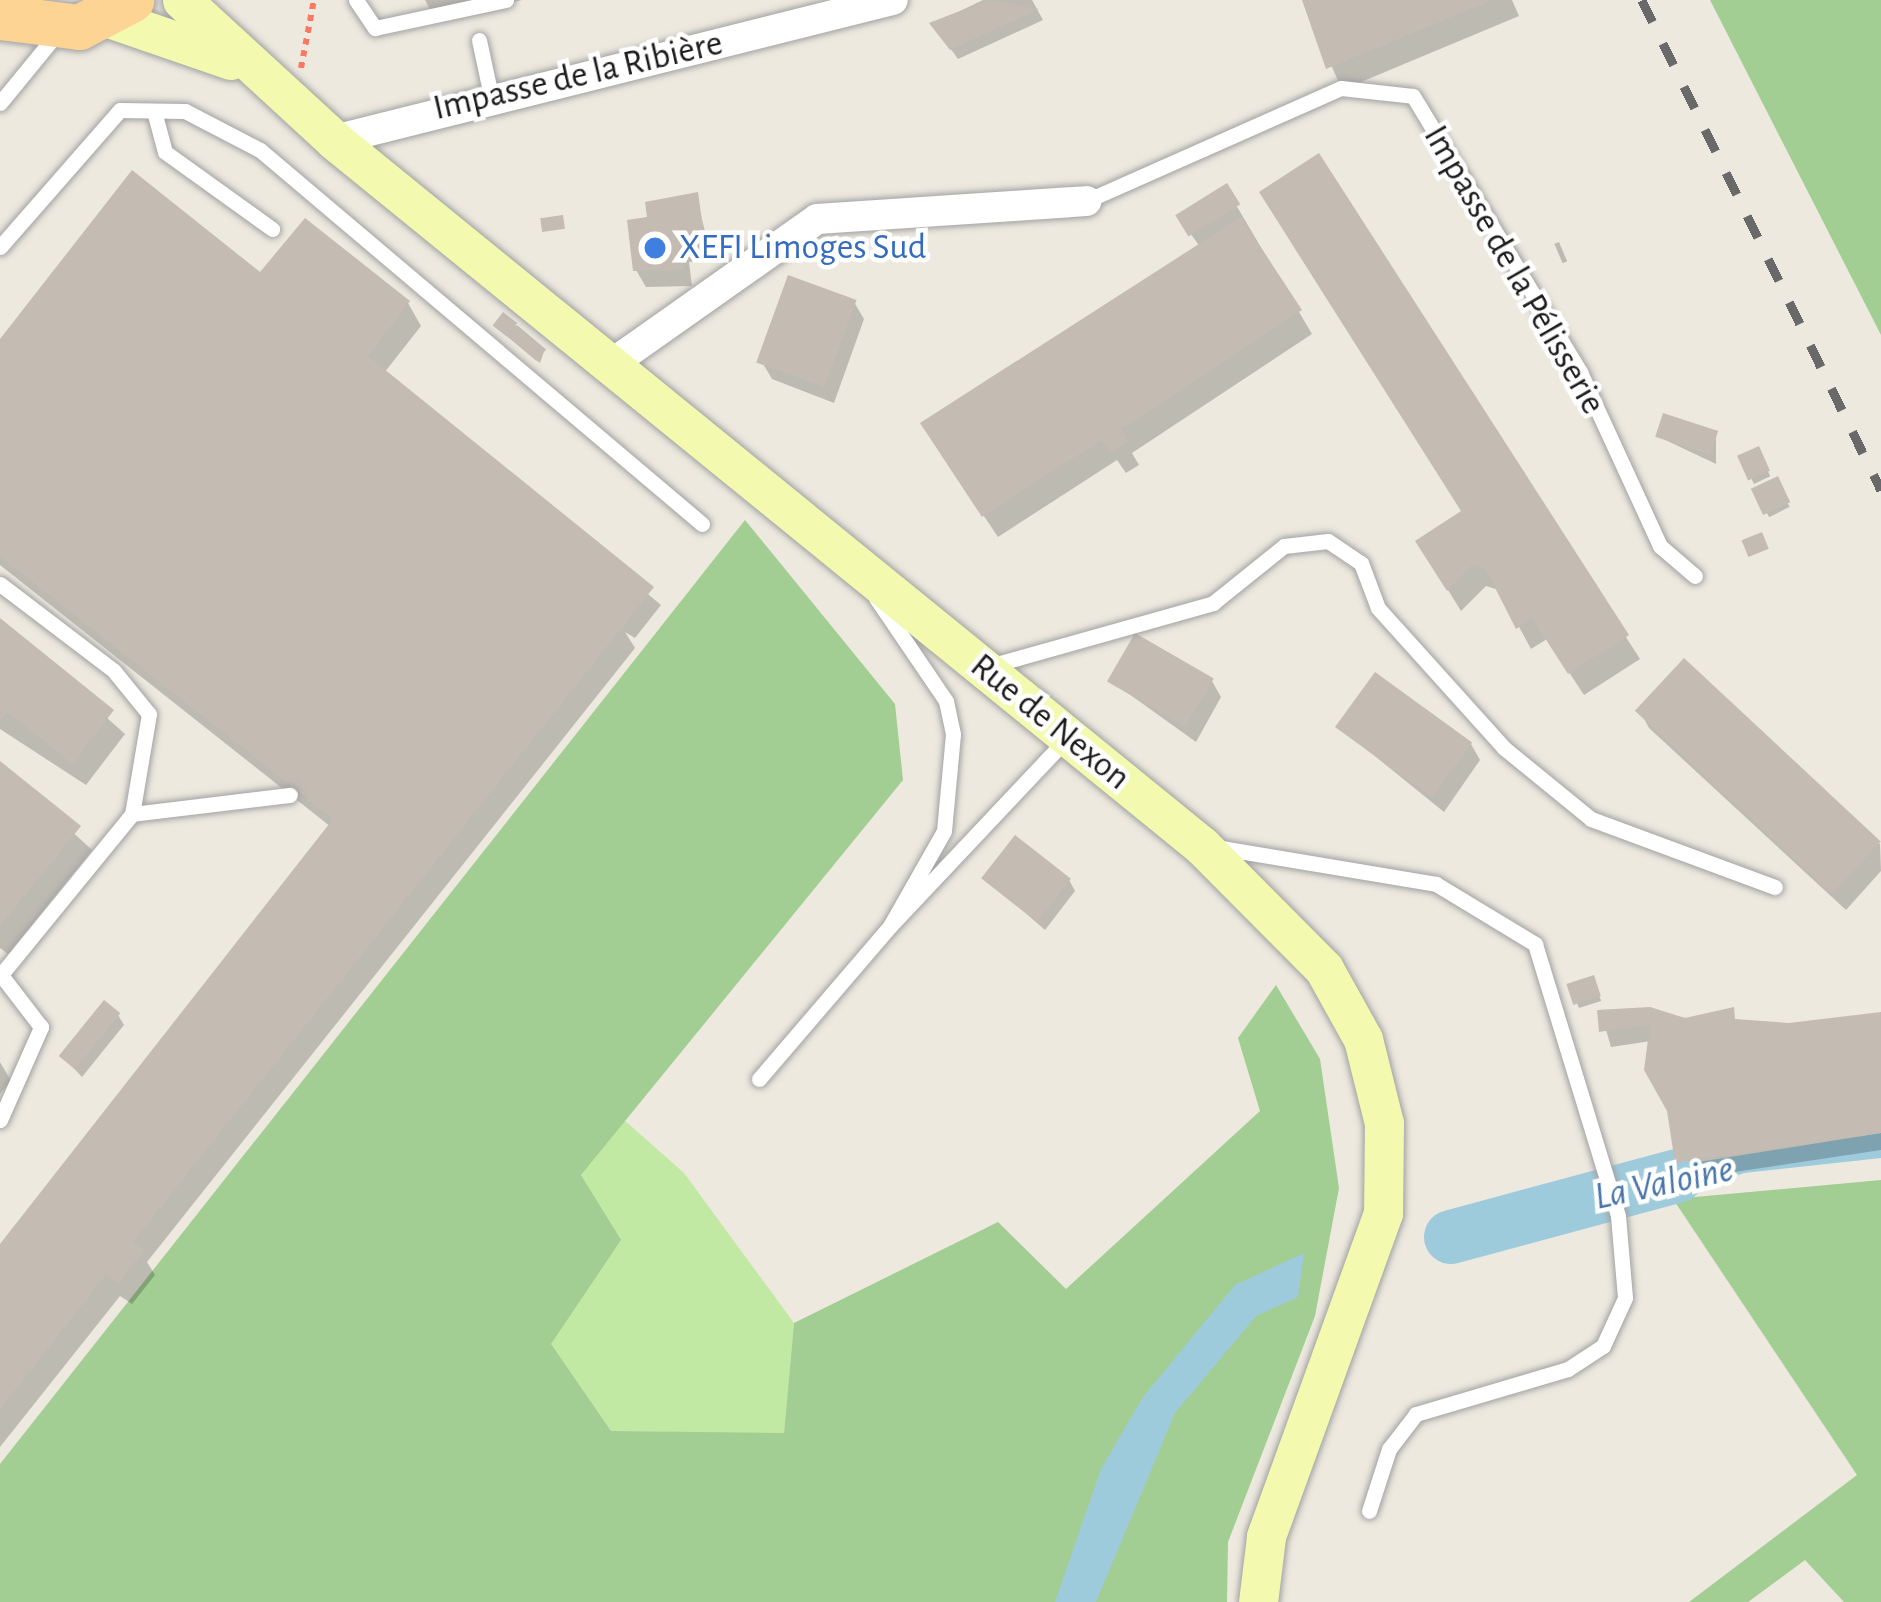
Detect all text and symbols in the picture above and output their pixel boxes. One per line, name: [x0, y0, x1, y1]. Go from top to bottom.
street label: Impasse de la Ribière: [429, 22, 727, 130]
street label: Impasse de la Pélisserie: [1414, 118, 1614, 422]
place label: XEFI Limoges Sud: [679, 226, 926, 270]
marker: XEFI Limoges Sud: [642, 235, 668, 261]
street label: Rue de Nexon: [962, 645, 1138, 799]
water label: La Valoine: [1590, 1146, 1738, 1222]

